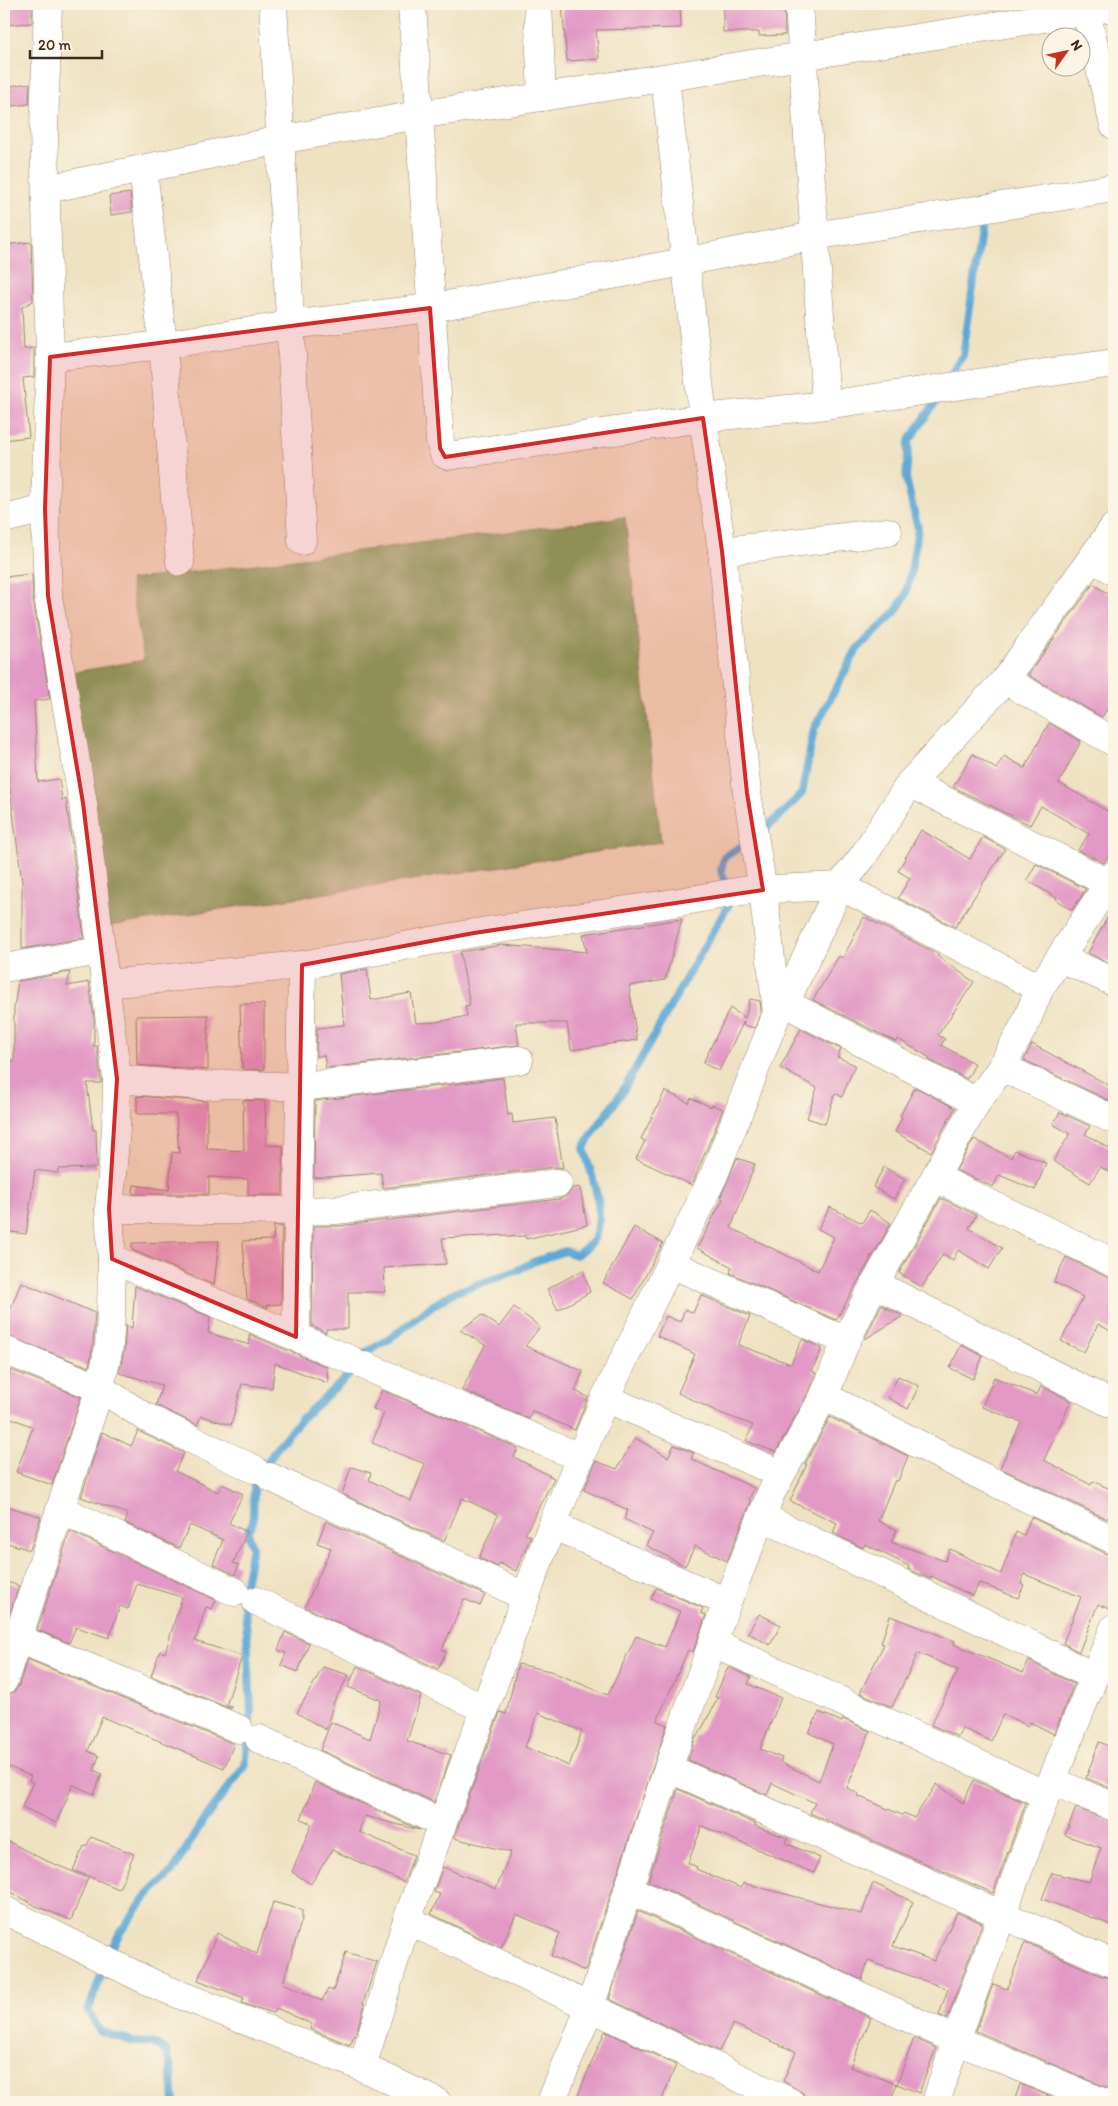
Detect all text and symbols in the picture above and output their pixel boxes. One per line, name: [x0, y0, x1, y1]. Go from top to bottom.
scale bar: [30, 28, 102, 60]
north arrow: [1040, 28, 1090, 78]
text: 20 m: [38, 36, 72, 54]
text: N: [1067, 37, 1086, 54]

